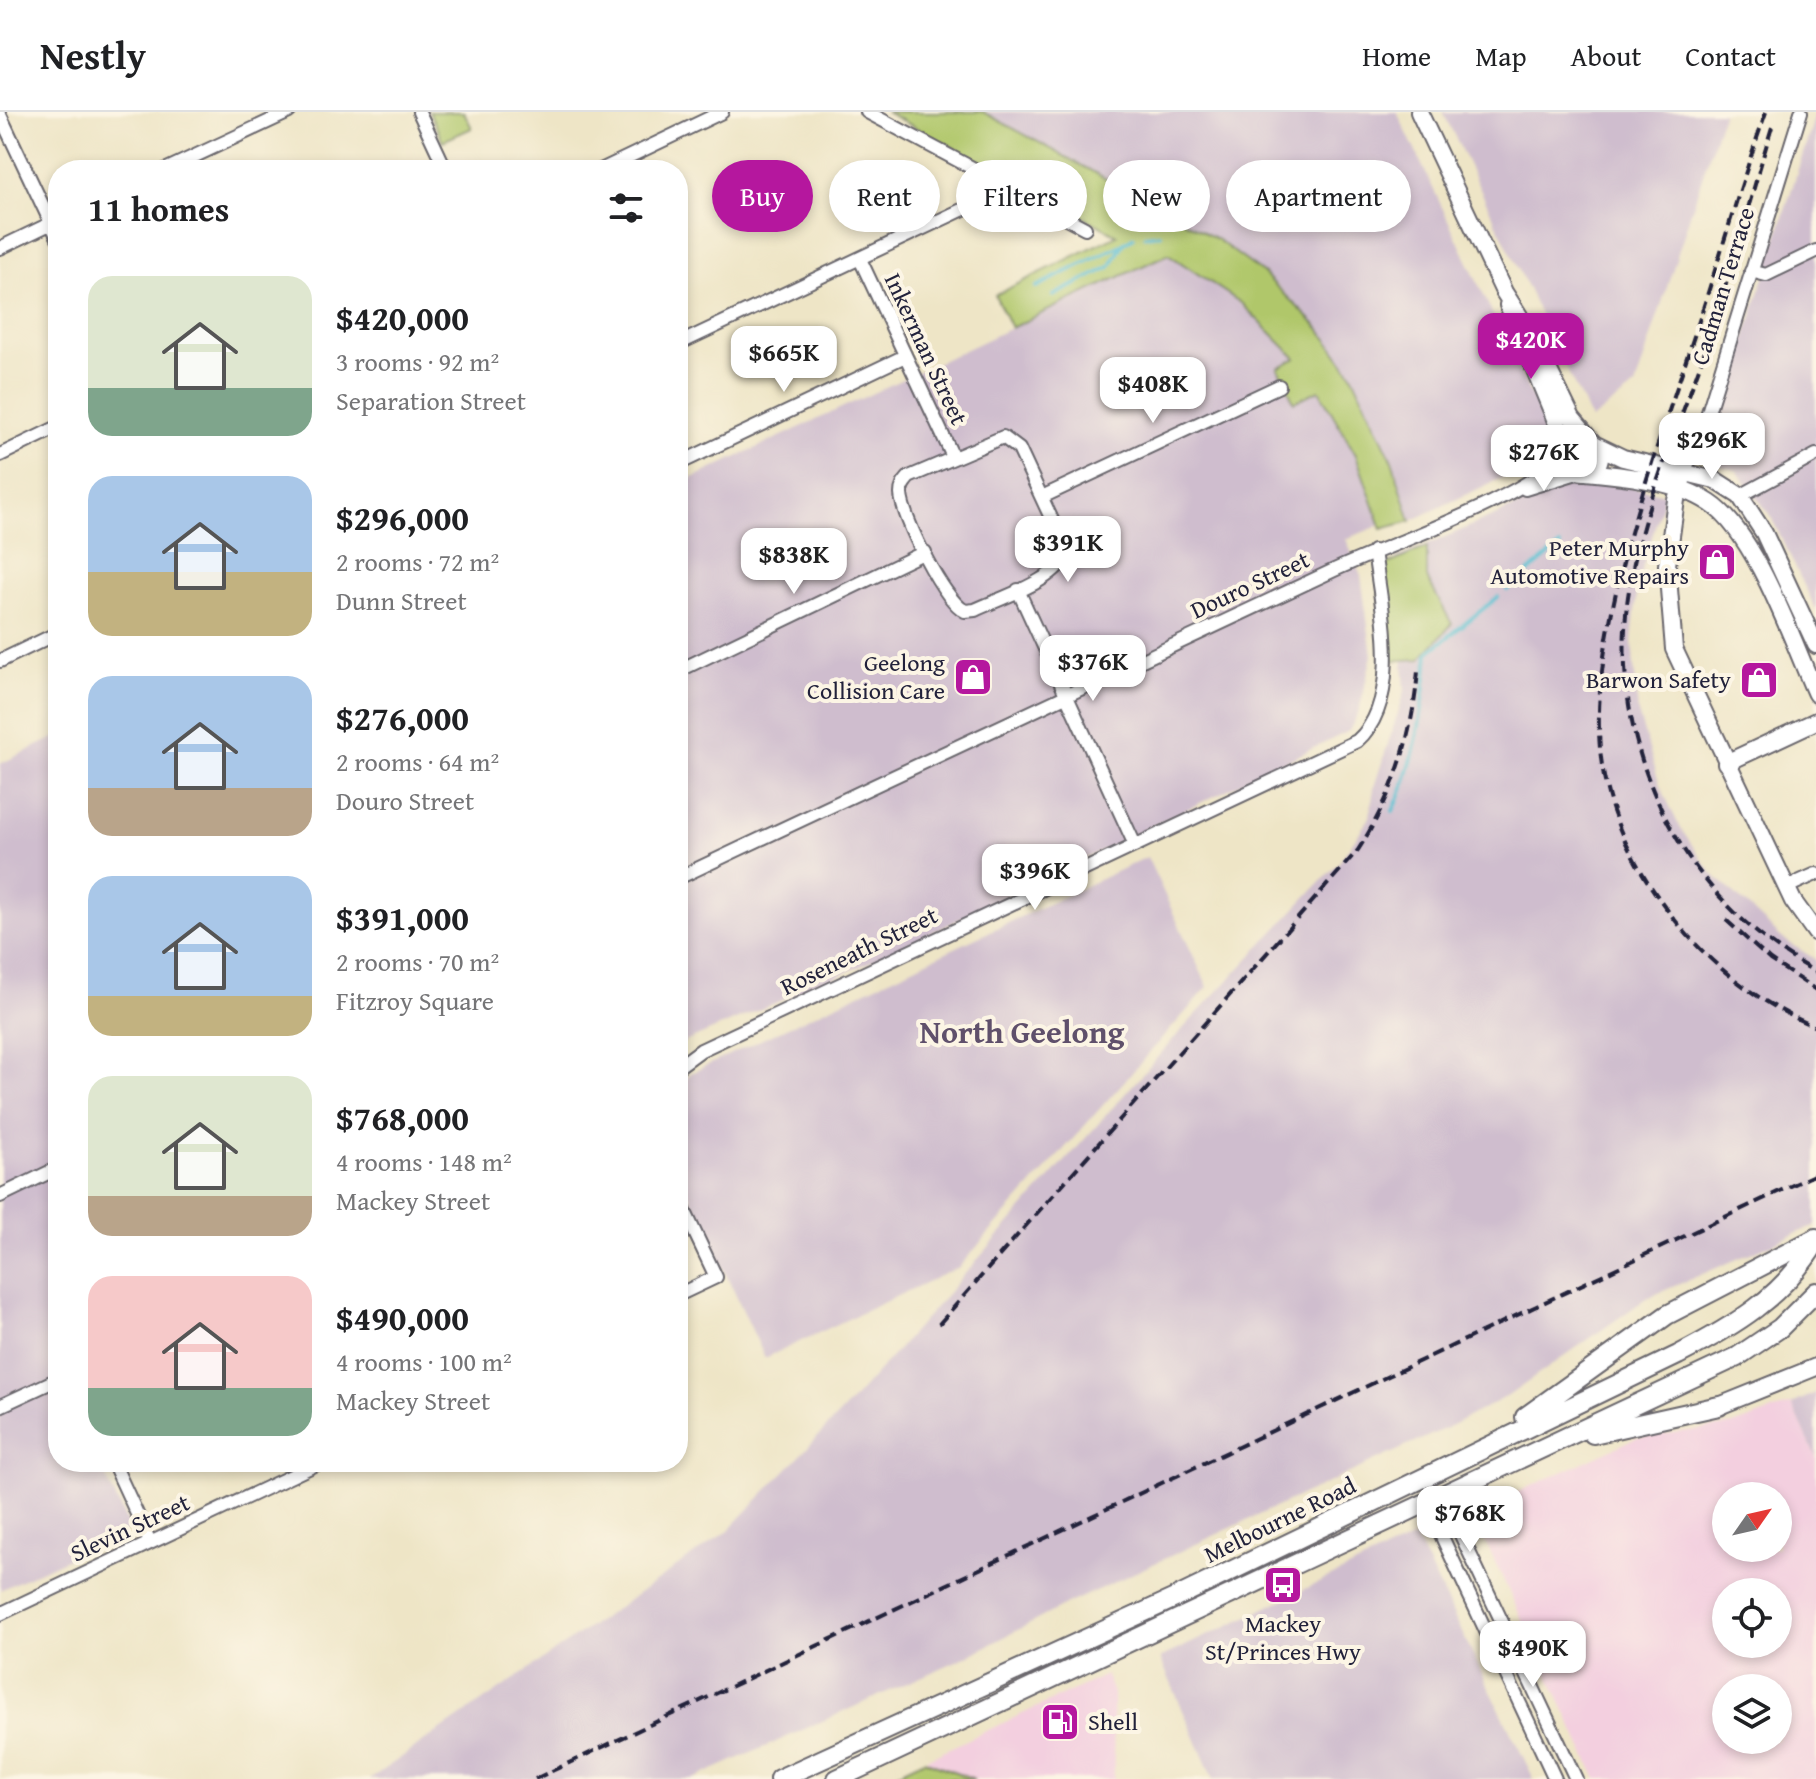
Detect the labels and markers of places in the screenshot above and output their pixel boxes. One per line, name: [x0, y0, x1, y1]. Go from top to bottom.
pin: $420K: [1475, 313, 1587, 381]
pin: $665K: [728, 326, 840, 394]
pin: $408K: [1097, 357, 1209, 425]
pin: $296K: [1656, 413, 1768, 481]
pin: $276K: [1488, 425, 1600, 493]
pin: $391K: [1012, 516, 1124, 584]
pin: $838K: [738, 528, 850, 596]
place label: Peter Murphy Automotive Repairs: [1490, 530, 1689, 593]
shop icon: Peter Murphy Automotive Repairs: [1696, 541, 1738, 583]
pin: $376K: [1037, 635, 1149, 703]
place label: Geelong Collision Care: [807, 645, 945, 708]
shop icon: Geelong Collision Care: [952, 656, 994, 698]
shop icon: Barwon Safety: [1738, 659, 1780, 701]
place label: Barwon Safety: [1586, 662, 1731, 697]
pin: $396K: [979, 844, 1091, 912]
pin: $768K: [1414, 1486, 1526, 1554]
bus stop icon: Mackey St/Princes Hwy: [1262, 1564, 1304, 1606]
place label: Mackey St/Princes Hwy: [1205, 1606, 1361, 1669]
pin: $490K: [1477, 1621, 1589, 1689]
fuel station icon: Shell: [1039, 1701, 1081, 1743]
place label: Shell: [1088, 1704, 1138, 1739]

